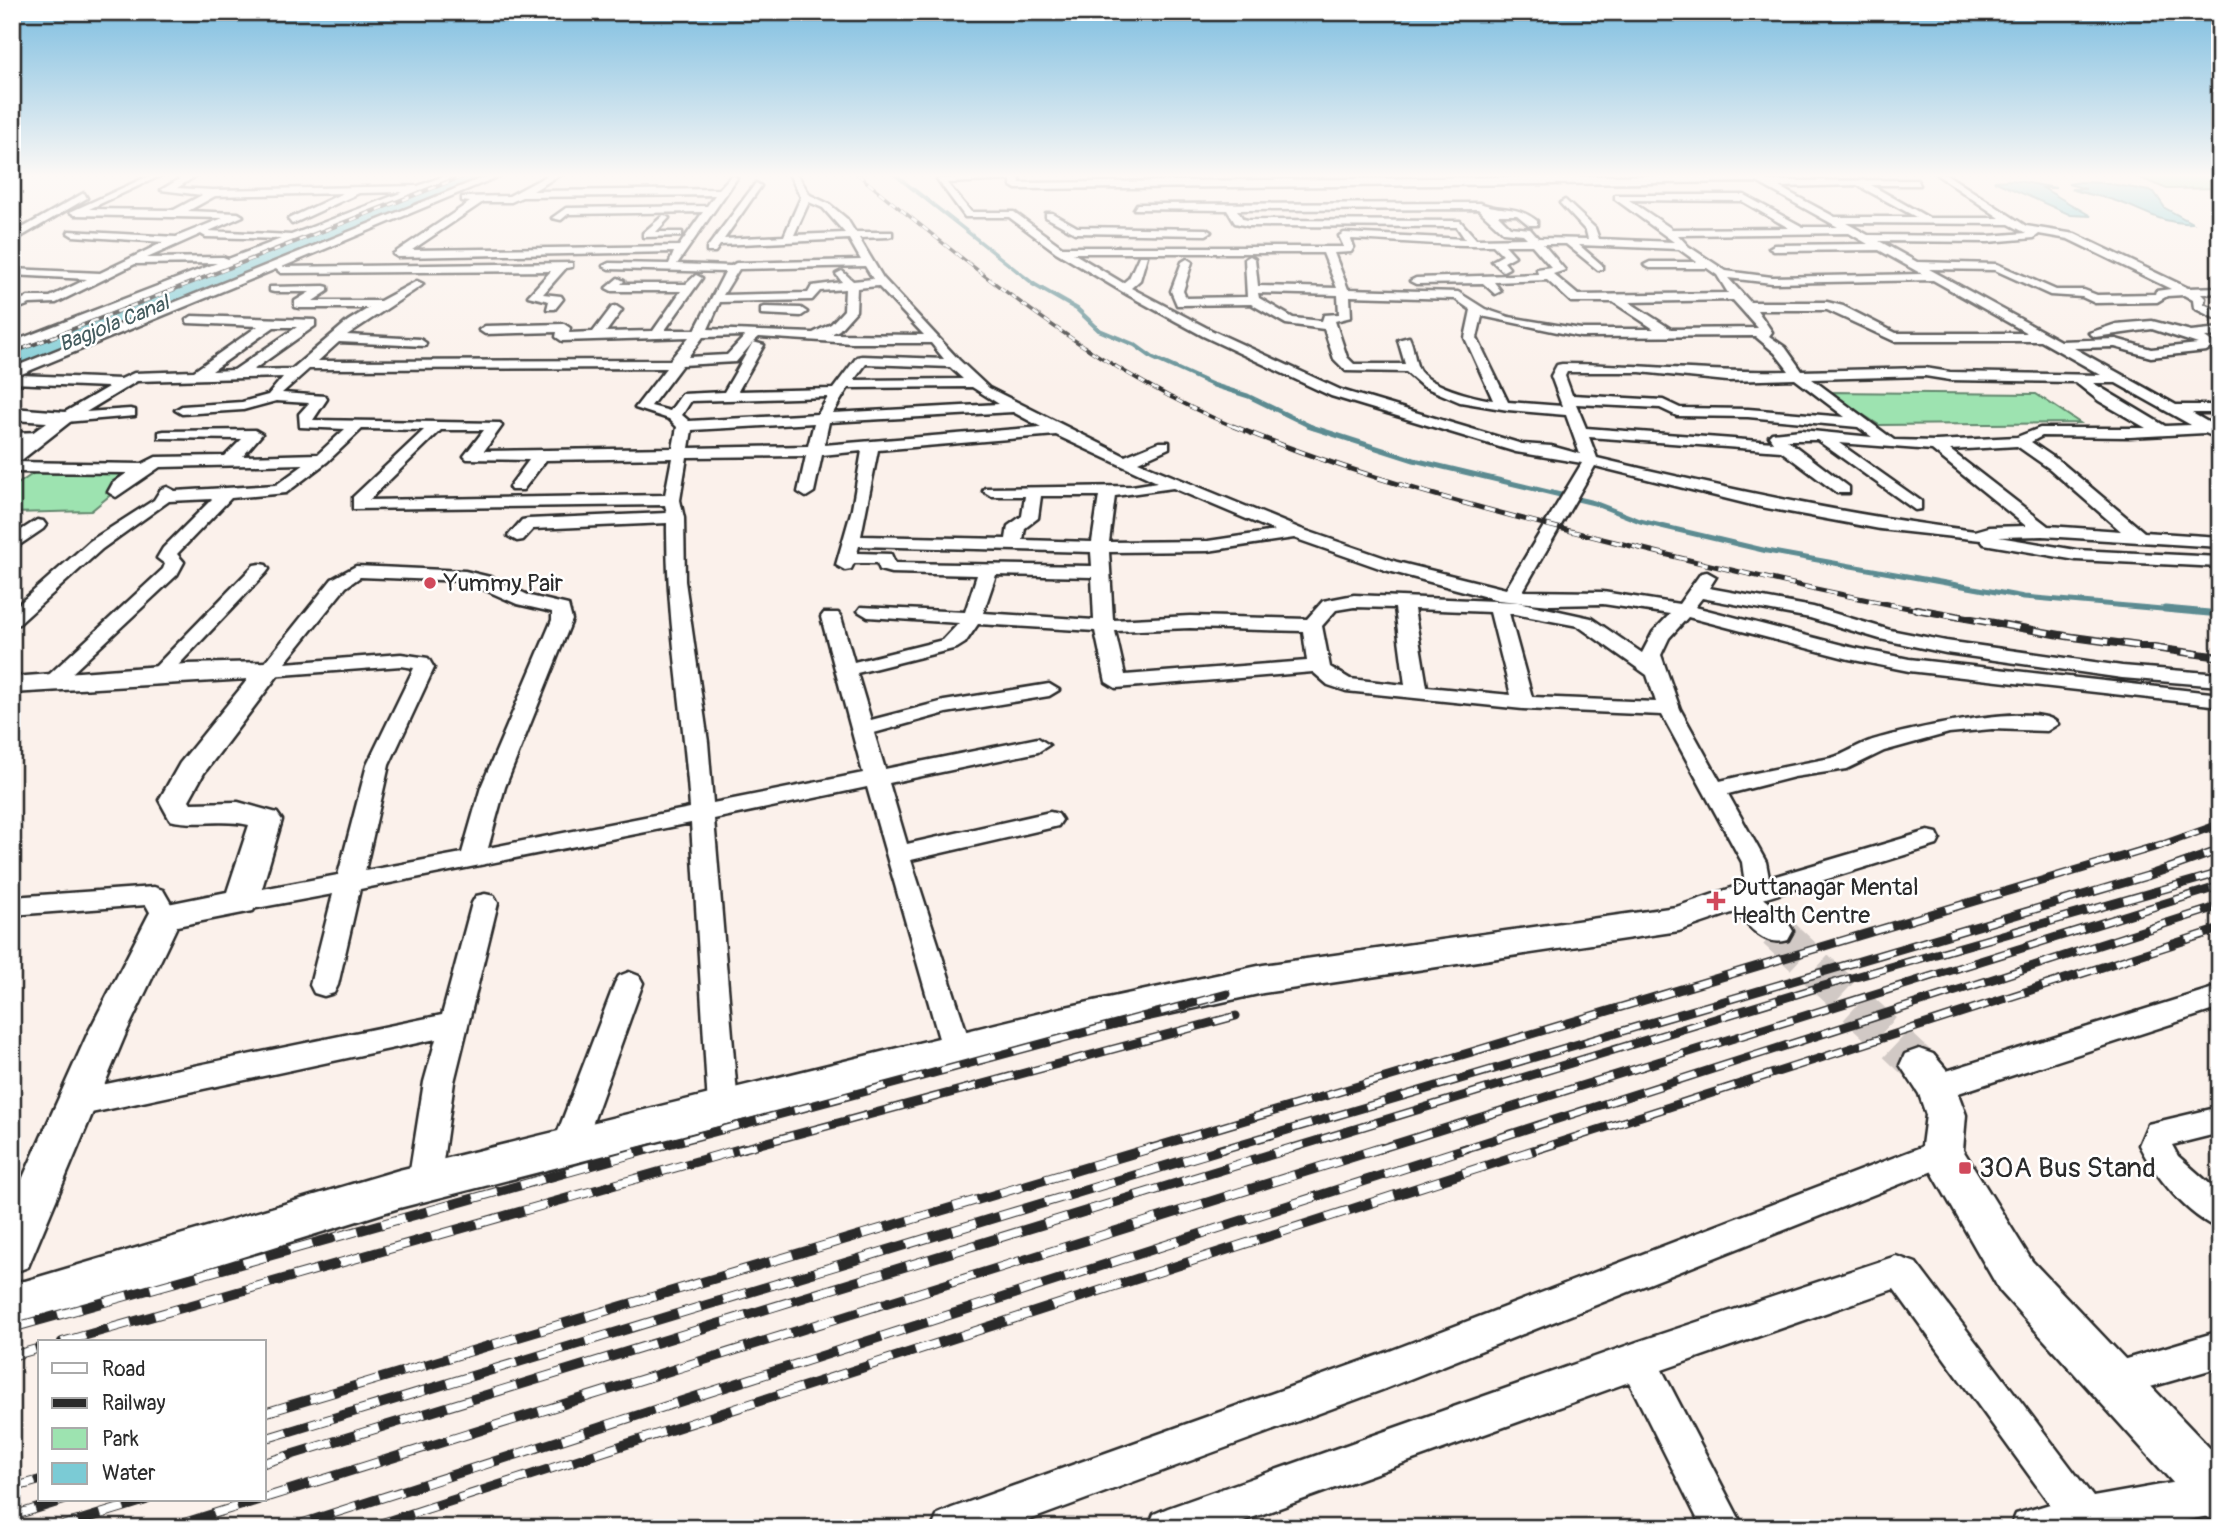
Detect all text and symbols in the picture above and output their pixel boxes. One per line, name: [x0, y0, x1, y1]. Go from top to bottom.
water label: Bagjola Canal: [55, 289, 175, 358]
place label: Yummy Pair: [443, 569, 563, 598]
marker: Yummy Pair: [422, 575, 438, 591]
place label: Duttanagar Mental Health Centre: [1732, 873, 1919, 930]
marker: Duttanagar Mental Health Centre: [1706, 891, 1726, 911]
place label: 30A Bus Stand: [1979, 1151, 2156, 1186]
marker: 30A Bus Stand: [1957, 1160, 1973, 1176]
legend: [38, 1340, 266, 1502]
text: Road: [102, 1356, 146, 1383]
text: Railway: [102, 1390, 166, 1417]
text: Park: [102, 1426, 139, 1453]
text: Water: [102, 1460, 156, 1487]

